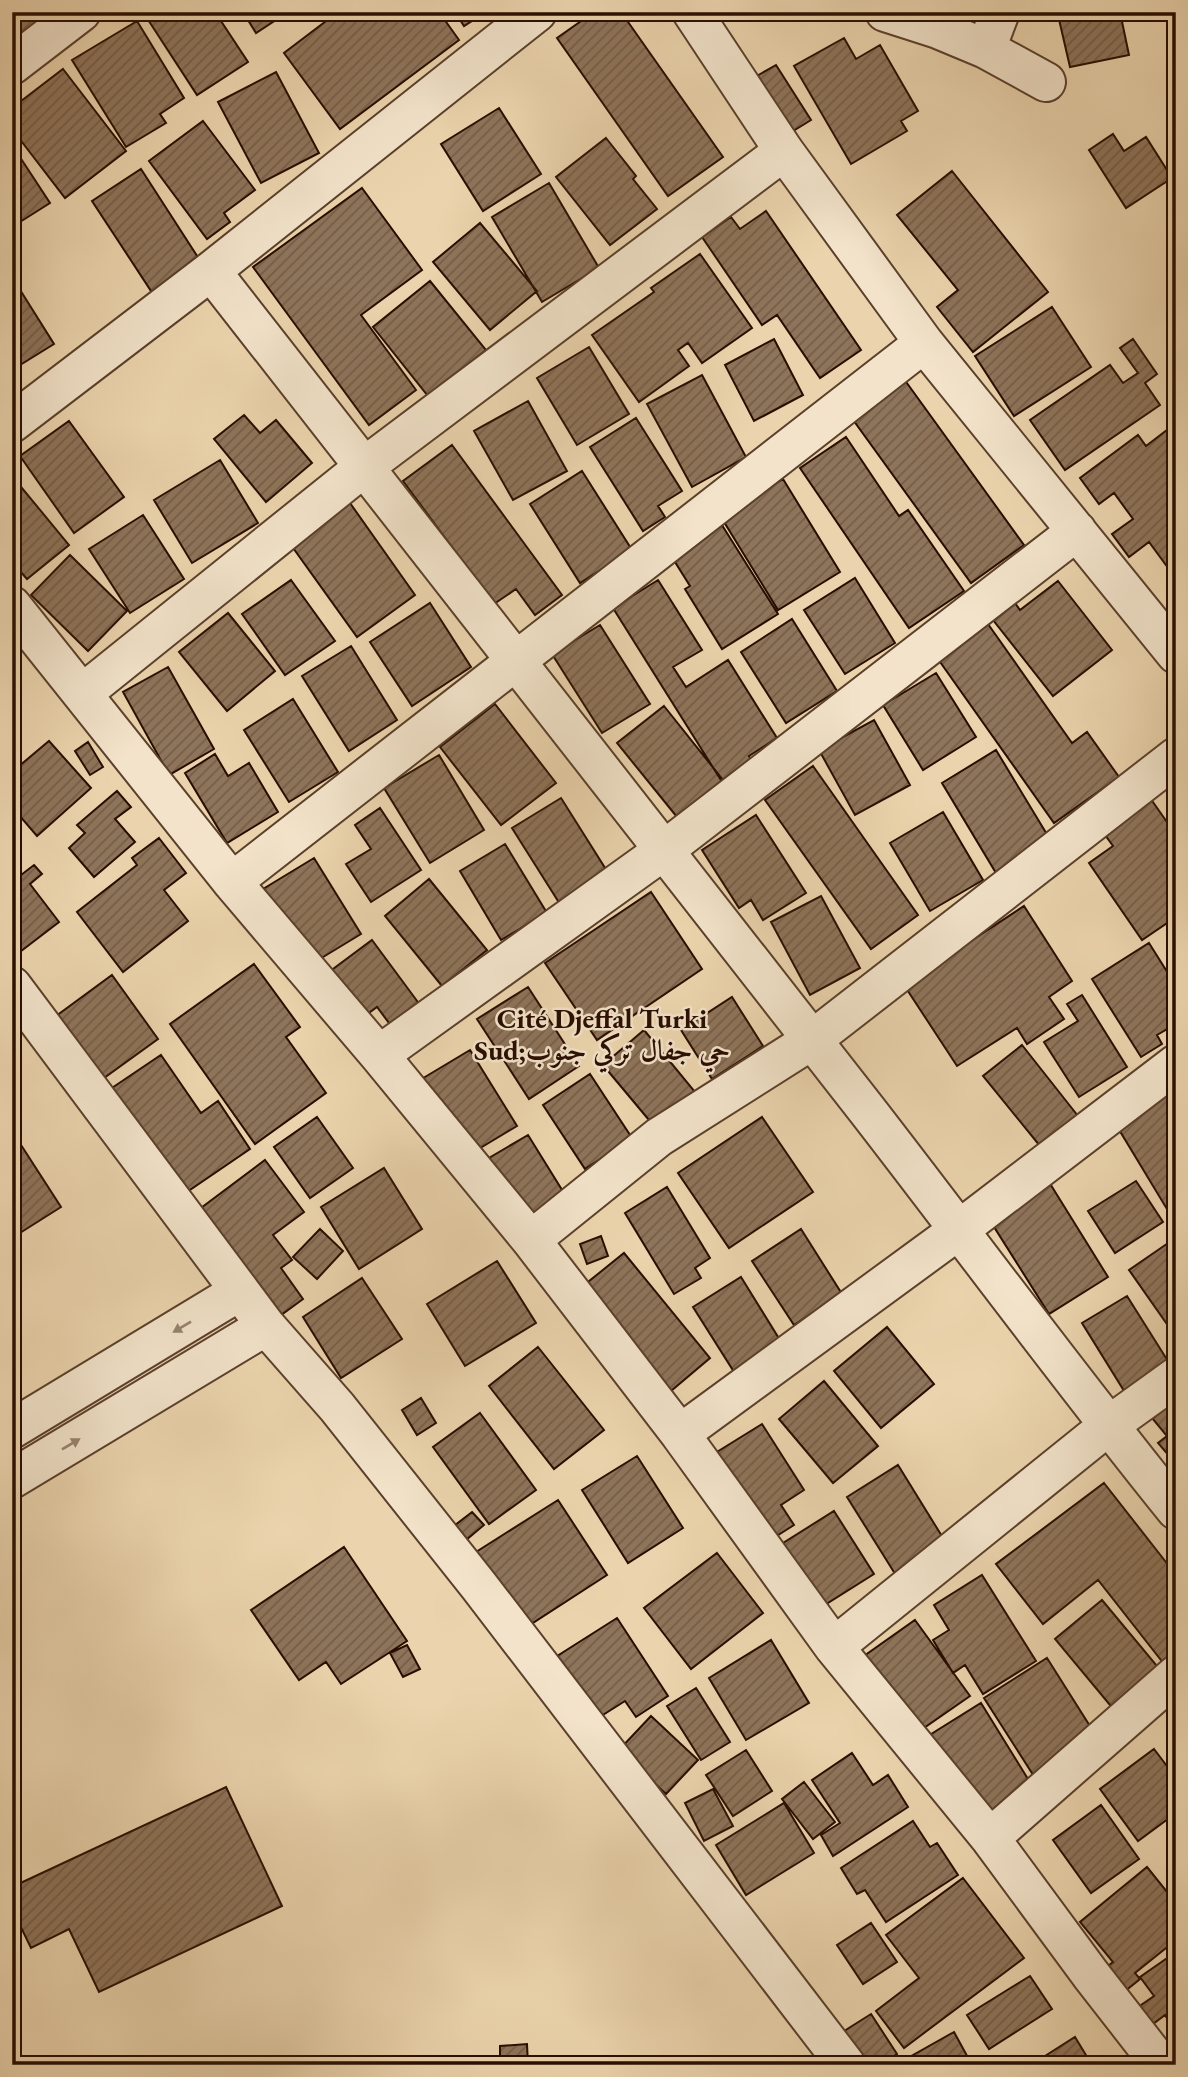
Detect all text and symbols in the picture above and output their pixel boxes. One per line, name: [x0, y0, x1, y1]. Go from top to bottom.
district label: Cité Djeffal Turki Sud;حي جفال تركي جنوب: [474, 1000, 730, 1073]
one-way arrow: [172, 1320, 191, 1333]
one-way arrow: [61, 1437, 80, 1450]

